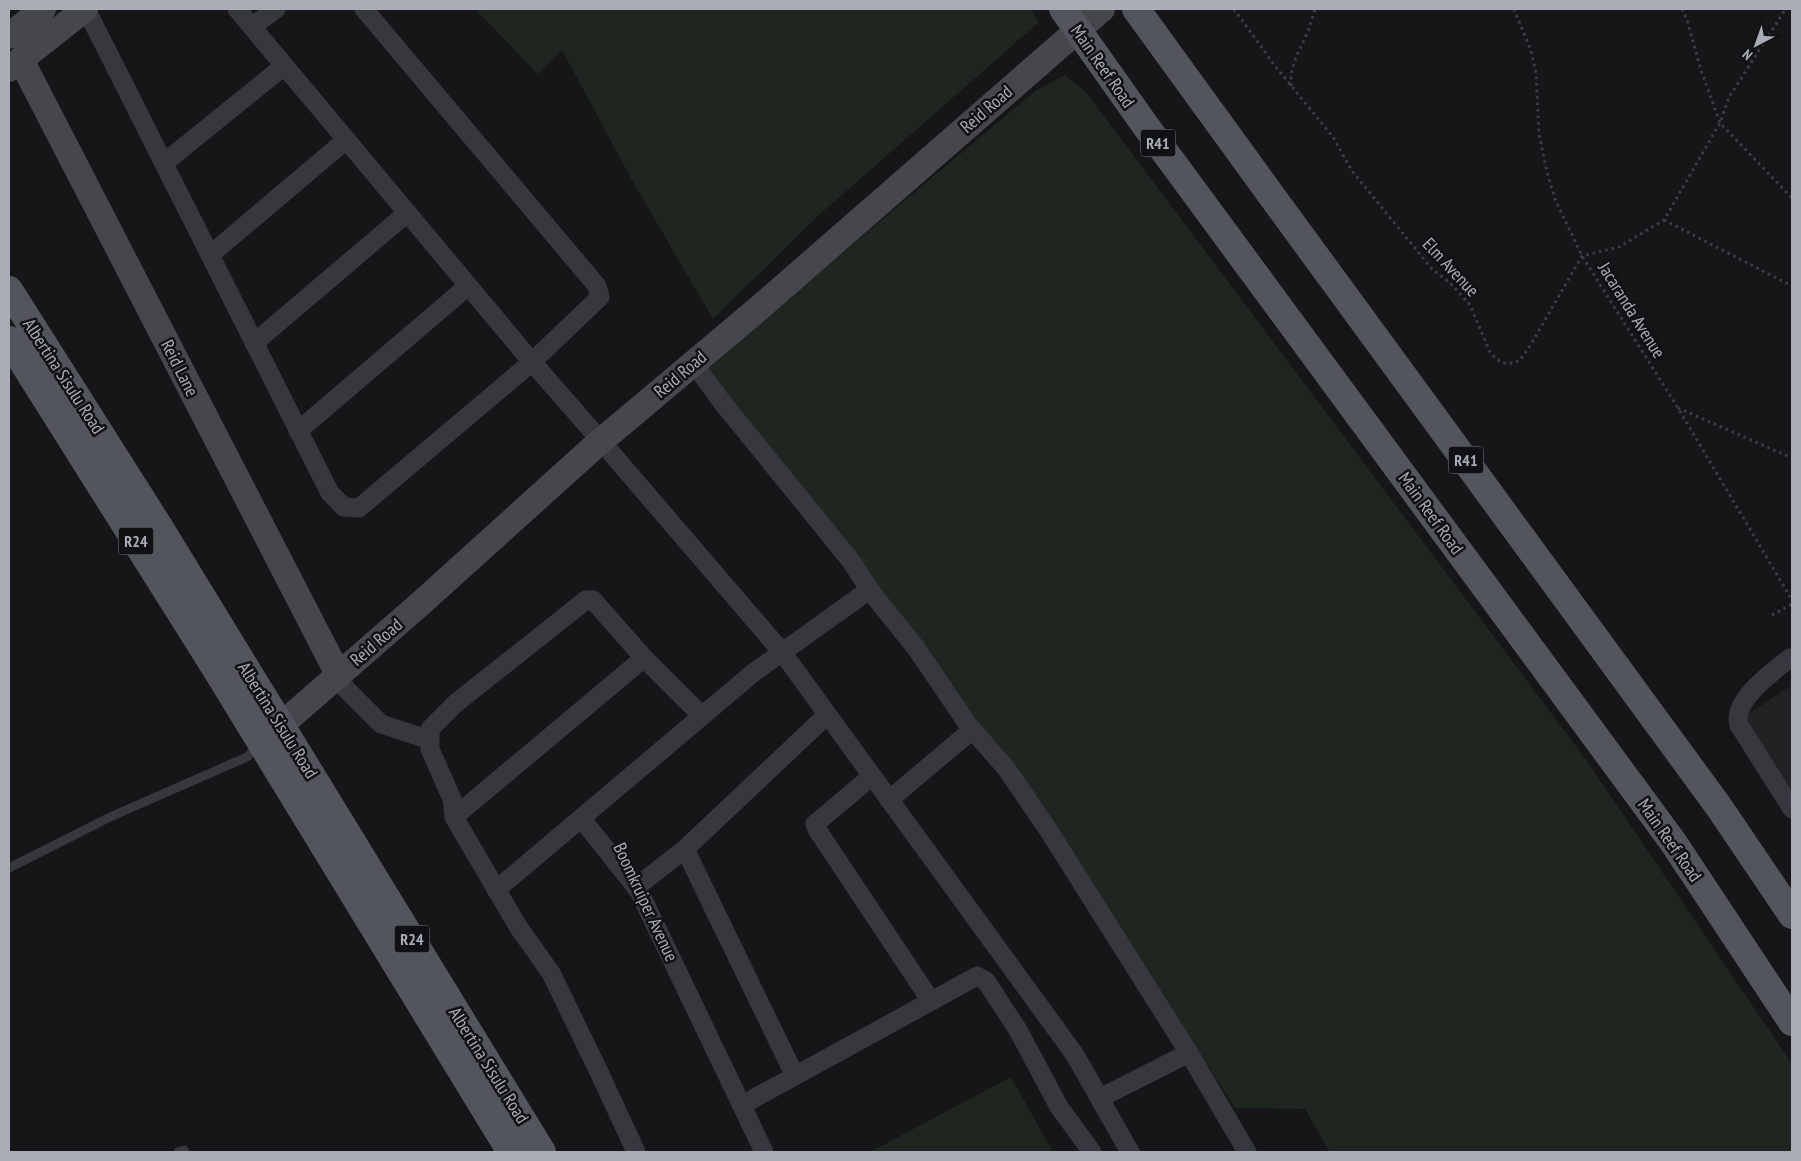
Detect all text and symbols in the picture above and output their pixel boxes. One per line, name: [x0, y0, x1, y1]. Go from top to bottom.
street label: Main Reef Road: [1066, 20, 1140, 112]
north arrow: [1731, 20, 1781, 70]
text: N: [1739, 46, 1756, 64]
street label: Reid Road: [955, 80, 1017, 138]
road number: R41: [1140, 130, 1176, 156]
street label: Elm Avenue: [1418, 233, 1484, 301]
street label: Jacaranda Avenue: [1593, 257, 1671, 362]
street label: Albertina Sisulu Road: [18, 314, 110, 438]
street label: Reid Lane: [156, 336, 204, 400]
street label: Reid Road: [649, 345, 711, 403]
road number: R41: [1448, 446, 1484, 474]
street label: Main Reef Road: [1393, 467, 1469, 559]
road number: R24: [118, 528, 154, 554]
street label: Reid Road: [345, 613, 407, 671]
street label: Albertina Sisulu Road: [233, 657, 323, 783]
street label: Main Reef Road: [1633, 794, 1707, 886]
street label: Boomkruiper Avenue: [608, 839, 684, 965]
road number: R24: [394, 926, 430, 952]
street label: Albertina Sisulu Road: [444, 1002, 534, 1128]

